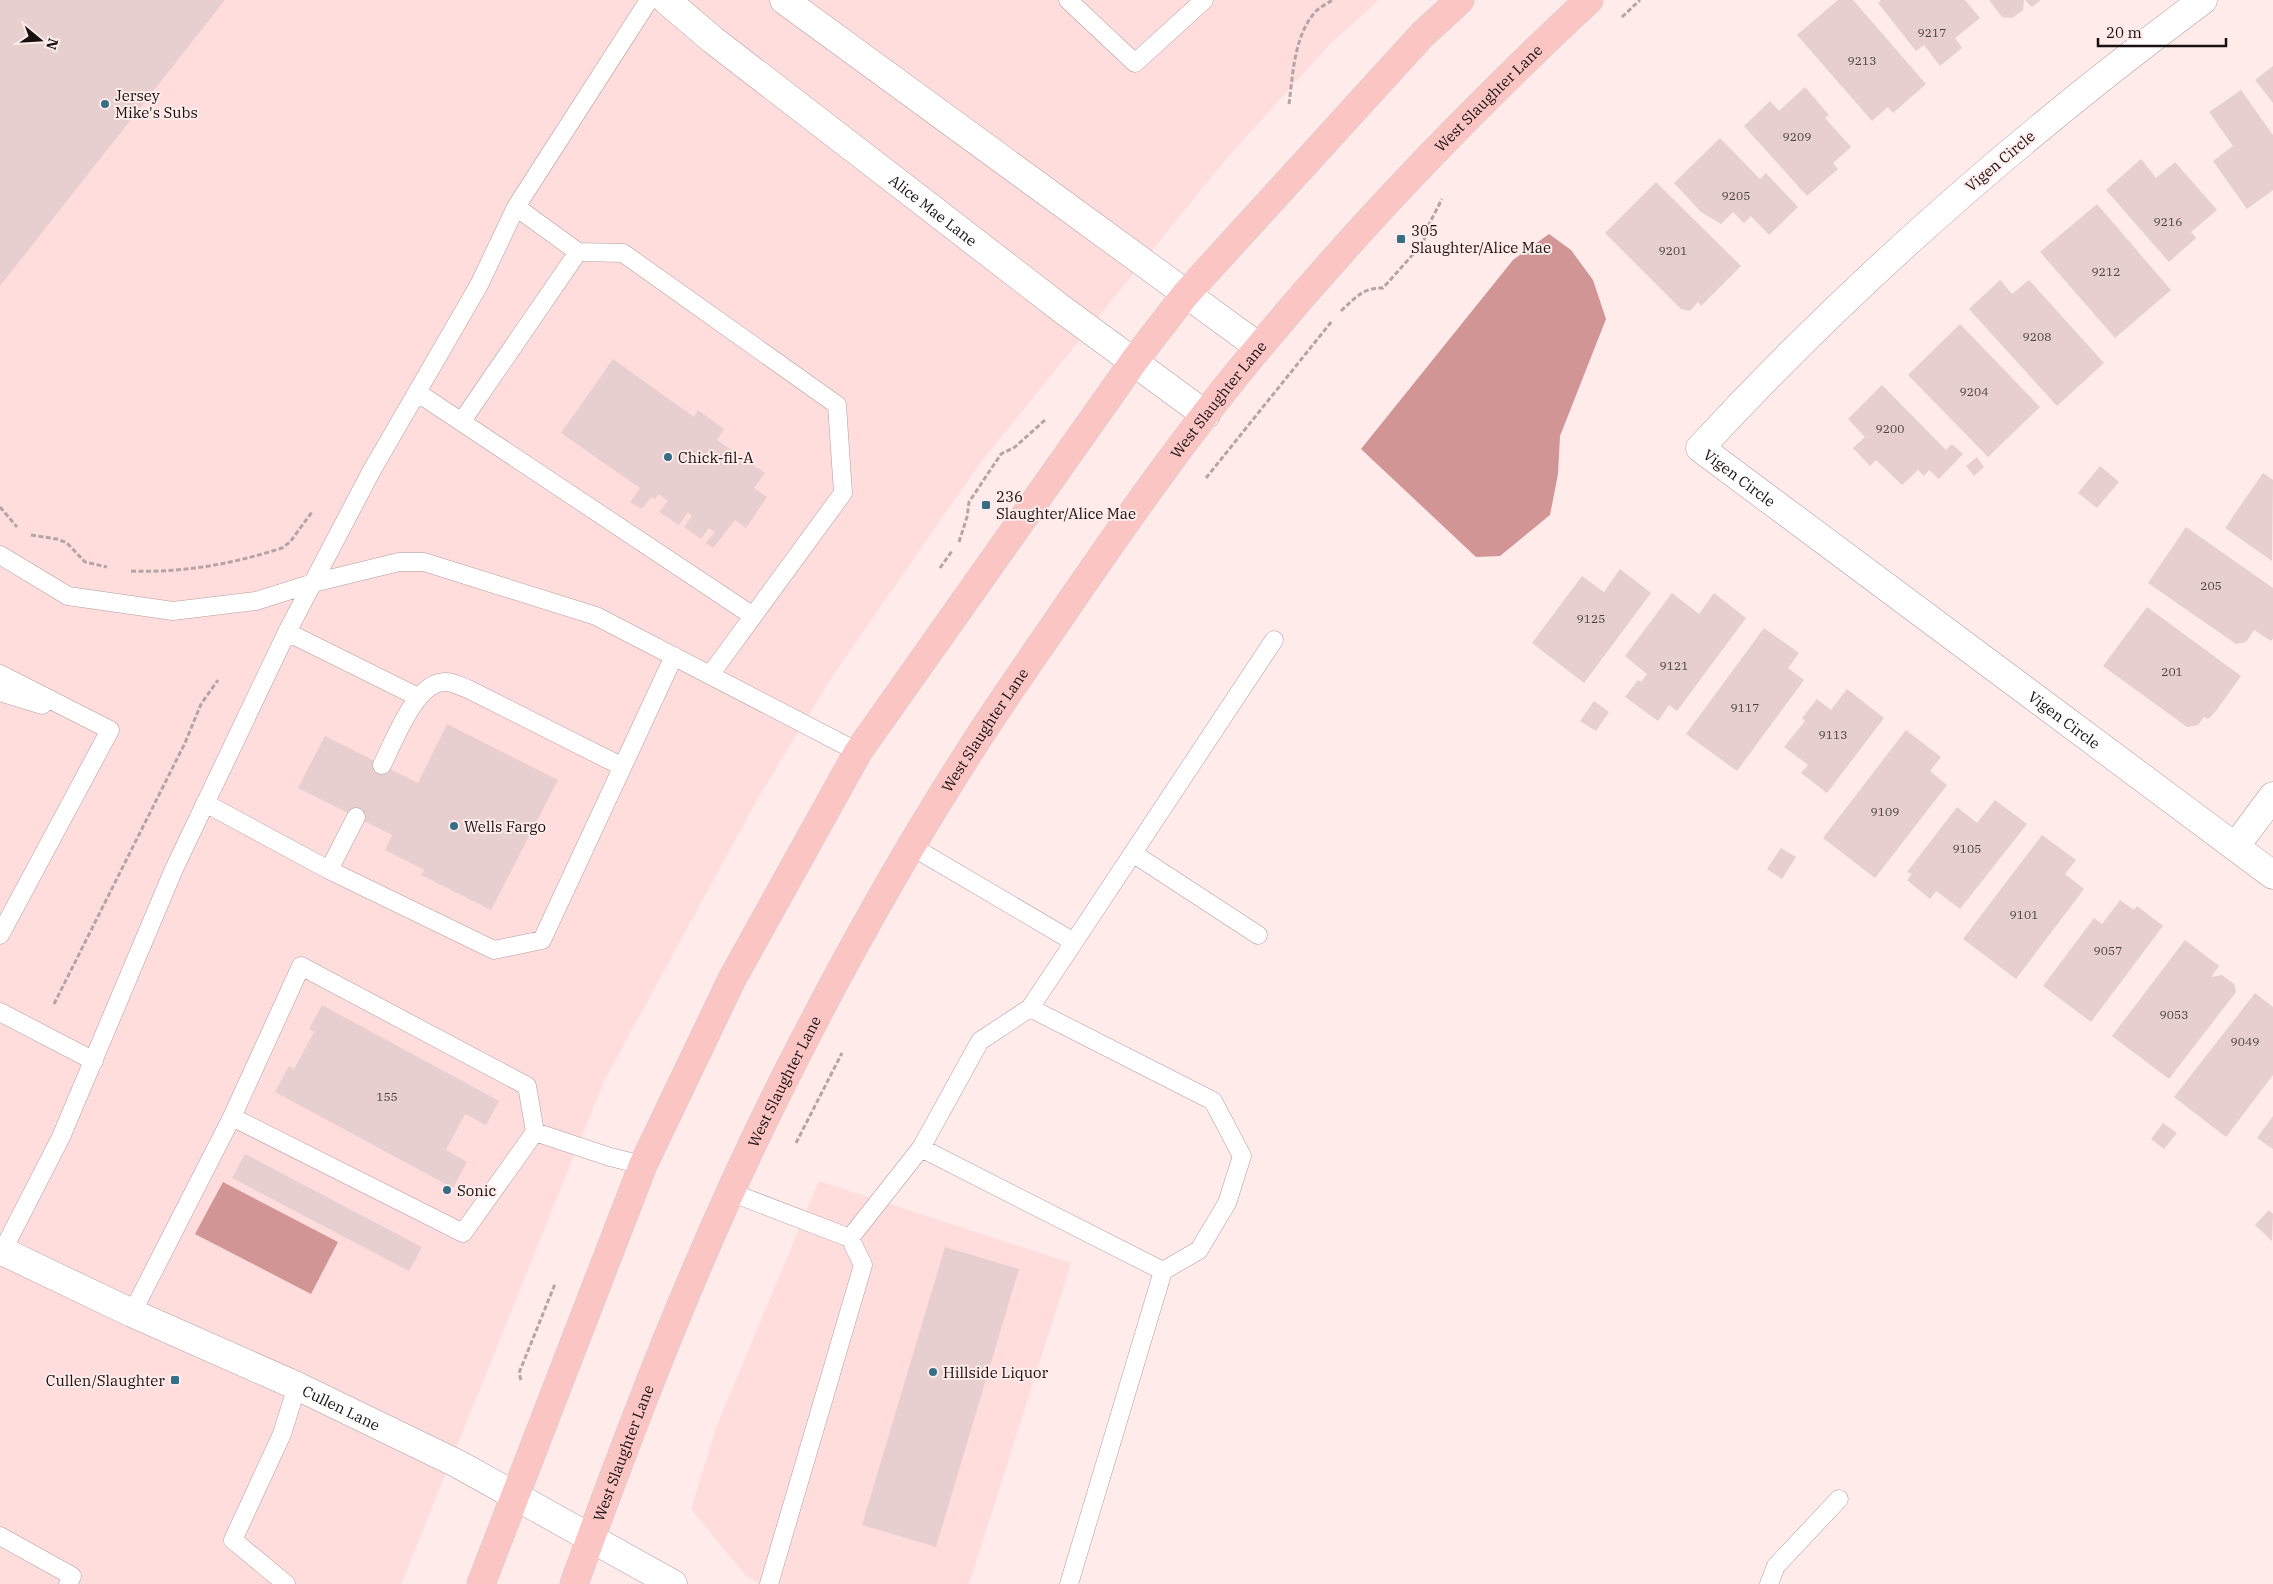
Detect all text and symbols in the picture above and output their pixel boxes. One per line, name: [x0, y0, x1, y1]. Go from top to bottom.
north arrow: [15, 15, 65, 65]
scale bar: [2098, 15, 2226, 47]
text: 20 m: [2106, 23, 2142, 42]
house number: 9217: [1918, 25, 1946, 40]
text: N: [42, 36, 63, 52]
street label: West Slaughter Lane: [1430, 40, 1546, 156]
house number: 9213: [1848, 53, 1876, 68]
place label: Jersey Mike's Subs: [115, 86, 198, 122]
marker: Jersey Mike's Subs: [99, 98, 111, 110]
street label: Vigen Circle: [1961, 126, 2039, 196]
house number: 9209: [1783, 129, 1811, 144]
street label: Alice Mae Lane: [886, 170, 981, 250]
house number: 9205: [1722, 188, 1750, 203]
house number: 9216: [2154, 214, 2182, 229]
place label: 305 Slaughter/Alice Mae: [1411, 221, 1551, 257]
marker: 305 Slaughter/Alice Mae: [1395, 233, 1407, 245]
house number: 9201: [1659, 243, 1687, 258]
house number: 9212: [2092, 264, 2120, 279]
house number: 9208: [2023, 329, 2051, 344]
street label: West Slaughter Lane: [1166, 337, 1270, 462]
house number: 9204: [1960, 384, 1988, 399]
house number: 9200: [1876, 421, 1904, 436]
street label: Vigen Circle: [1700, 445, 1779, 511]
place label: Chick-fil-A: [678, 448, 754, 467]
marker: Chick-fil-A: [662, 451, 674, 463]
place label: 236 Slaughter/Alice Mae: [996, 487, 1136, 523]
marker: 236 Slaughter/Alice Mae: [980, 499, 992, 511]
house number: 205: [2200, 578, 2222, 593]
house number: 9125: [1577, 611, 1605, 626]
house number: 9121: [1660, 658, 1688, 673]
street label: West Slaughter Lane: [937, 664, 1032, 795]
house number: 201: [2161, 664, 2183, 679]
street label: Vigen Circle: [2025, 687, 2104, 753]
house number: 9117: [1731, 700, 1759, 715]
house number: 9113: [1819, 727, 1847, 742]
house number: 9109: [1871, 804, 1899, 819]
place label: Wells Fargo: [464, 817, 546, 836]
marker: Wells Fargo: [448, 820, 460, 832]
house number: 9105: [1953, 841, 1981, 856]
house number: 9101: [2010, 907, 2038, 922]
house number: 9057: [2094, 943, 2122, 958]
house number: 9053: [2160, 1007, 2188, 1022]
street label: West Slaughter Lane: [743, 1012, 825, 1150]
house number: 9049: [2231, 1034, 2259, 1049]
house number: 155: [376, 1089, 398, 1104]
place label: Sonic: [457, 1181, 497, 1200]
marker: Sonic: [441, 1184, 453, 1196]
place label: Hillside Liquor: [943, 1363, 1049, 1382]
marker: Hillside Liquor: [927, 1366, 939, 1378]
place label: Cullen/Slaughter: [46, 1371, 165, 1390]
marker: Cullen/Slaughter: [169, 1374, 181, 1386]
street label: Cullen Lane: [299, 1381, 383, 1434]
street label: West Slaughter Lane: [588, 1382, 658, 1524]

